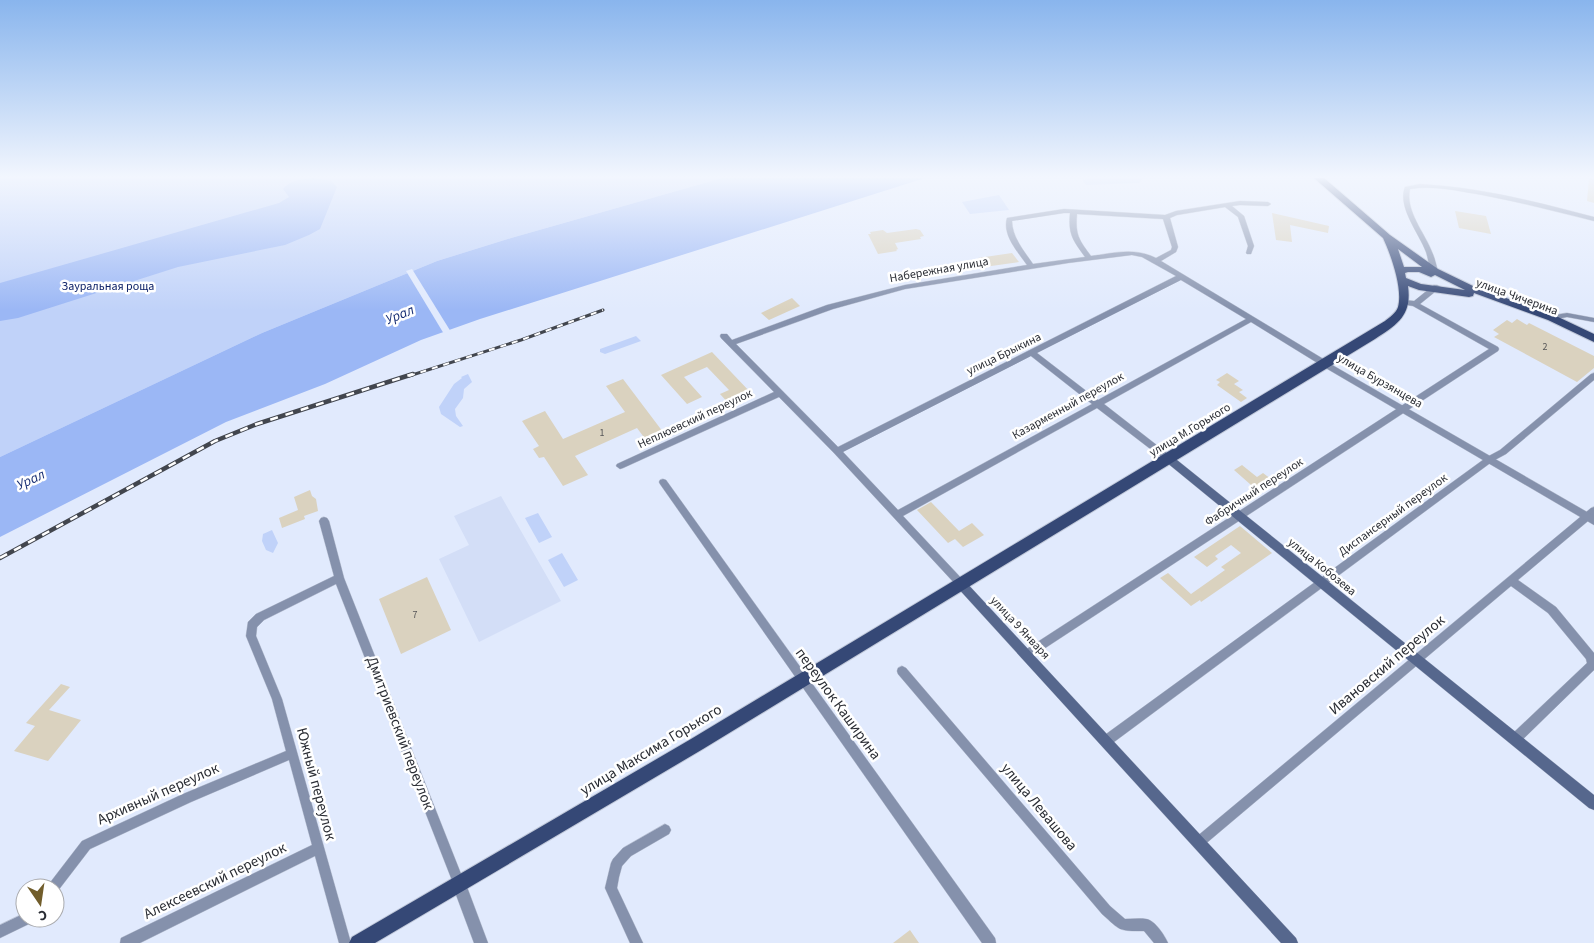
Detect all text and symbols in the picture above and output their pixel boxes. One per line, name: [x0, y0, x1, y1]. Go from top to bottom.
street label: Набережная улица: [888, 253, 990, 287]
street label: улица Чичерина: [1474, 274, 1560, 320]
park label: Зауральная роща: [62, 278, 154, 295]
water label: Урал: [383, 300, 417, 330]
street label: улица Брыкина: [964, 329, 1044, 379]
house number: 2: [1543, 340, 1548, 354]
street label: улица Бурзянцева: [1334, 350, 1426, 412]
street label: Казарменный переулок: [1009, 368, 1127, 444]
street label: Неплюевский переулок: [635, 385, 755, 453]
street label: улица М.Горького: [1146, 399, 1234, 461]
house number: 1: [600, 426, 605, 440]
street label: Фабричный переулок: [1201, 454, 1307, 530]
water label: Урал: [14, 465, 48, 495]
street label: Диспансерный переулок: [1335, 470, 1451, 560]
street label: улица Кобозева: [1284, 534, 1360, 600]
street label: улица 9 Января: [986, 593, 1054, 663]
house number: 7: [413, 608, 418, 622]
street label: Ивановский переулок: [1325, 610, 1450, 720]
street label: переулок Каширина: [790, 644, 886, 764]
street label: Дмитриевский переулок: [361, 653, 439, 813]
street label: улица Максима Горького: [576, 699, 726, 801]
street label: Южный переулок: [291, 725, 341, 843]
street label: Архивный переулок: [94, 758, 223, 830]
street label: улица Левашова: [996, 759, 1082, 855]
street label: Алексеевский переулок: [140, 837, 290, 925]
north arrow: [15, 878, 65, 928]
text: С: [36, 904, 49, 925]

